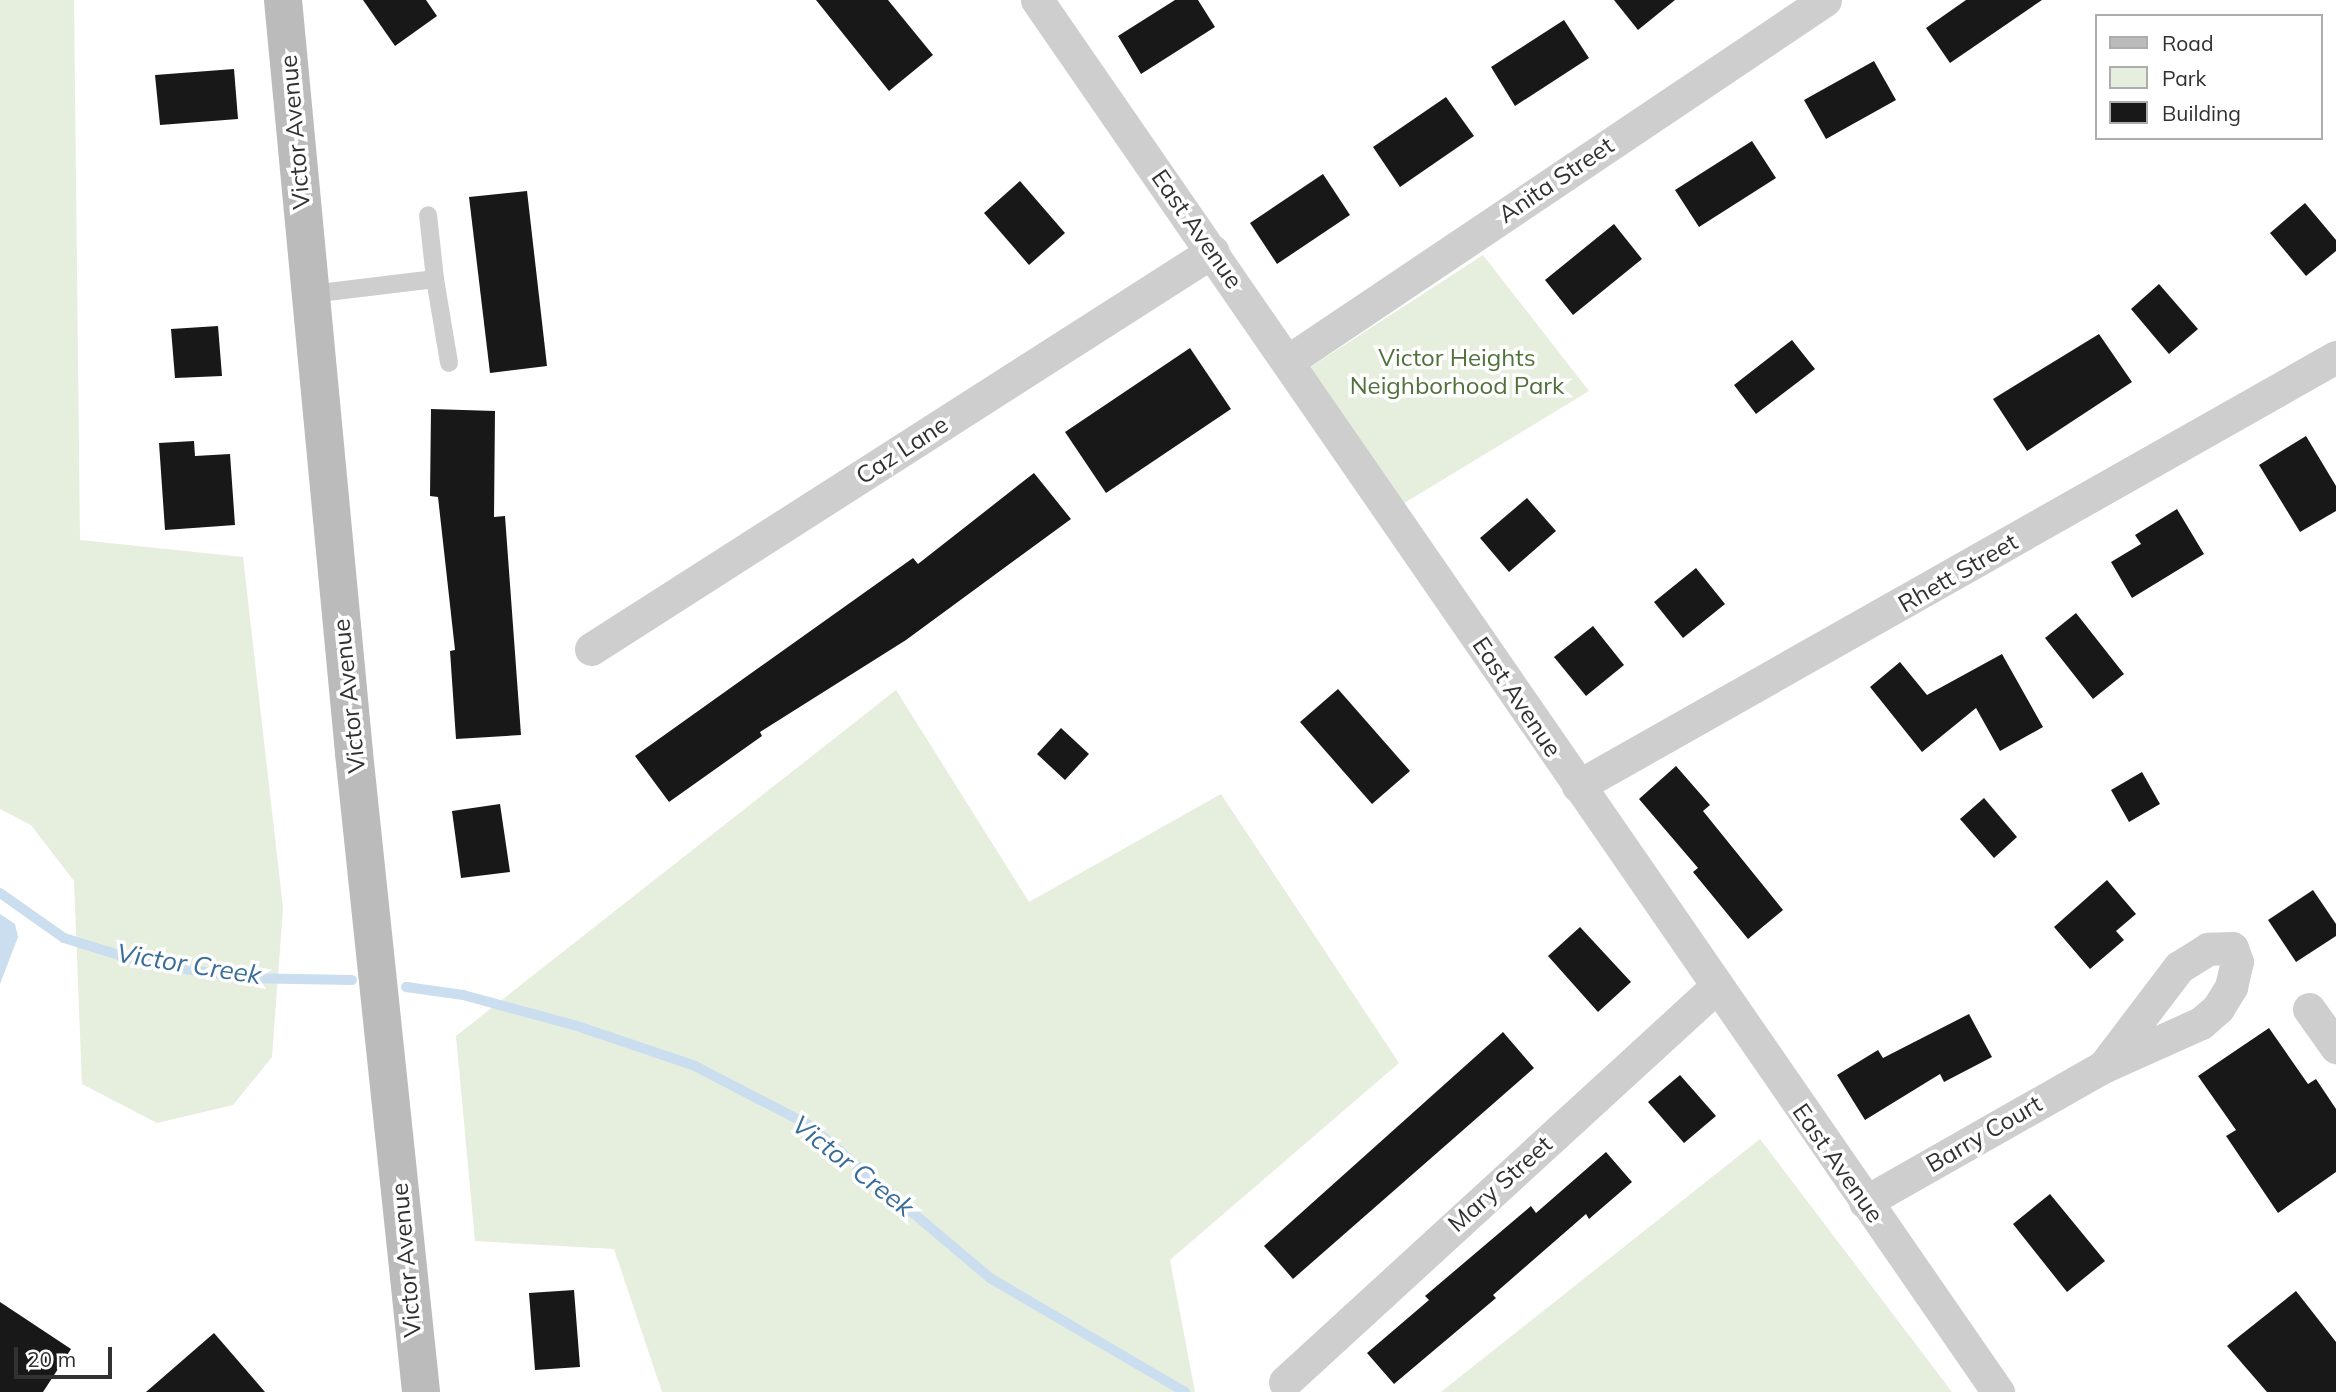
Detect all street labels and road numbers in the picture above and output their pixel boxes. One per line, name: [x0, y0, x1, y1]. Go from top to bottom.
street label: Victor Avenue: [274, 54, 316, 210]
street label: Anita Street: [1493, 131, 1619, 229]
street label: East Avenue: [1146, 164, 1248, 294]
street label: Caz Lane: [851, 410, 953, 490]
street label: Rhett Street: [1893, 527, 2023, 619]
street label: Victor Avenue: [327, 617, 371, 775]
street label: East Avenue: [1466, 632, 1568, 762]
street label: Barry Court: [1921, 1089, 2047, 1179]
street label: East Avenue: [1787, 1098, 1889, 1228]
street label: Mary Street: [1442, 1130, 1558, 1238]
street label: Victor Avenue: [385, 1182, 427, 1338]

